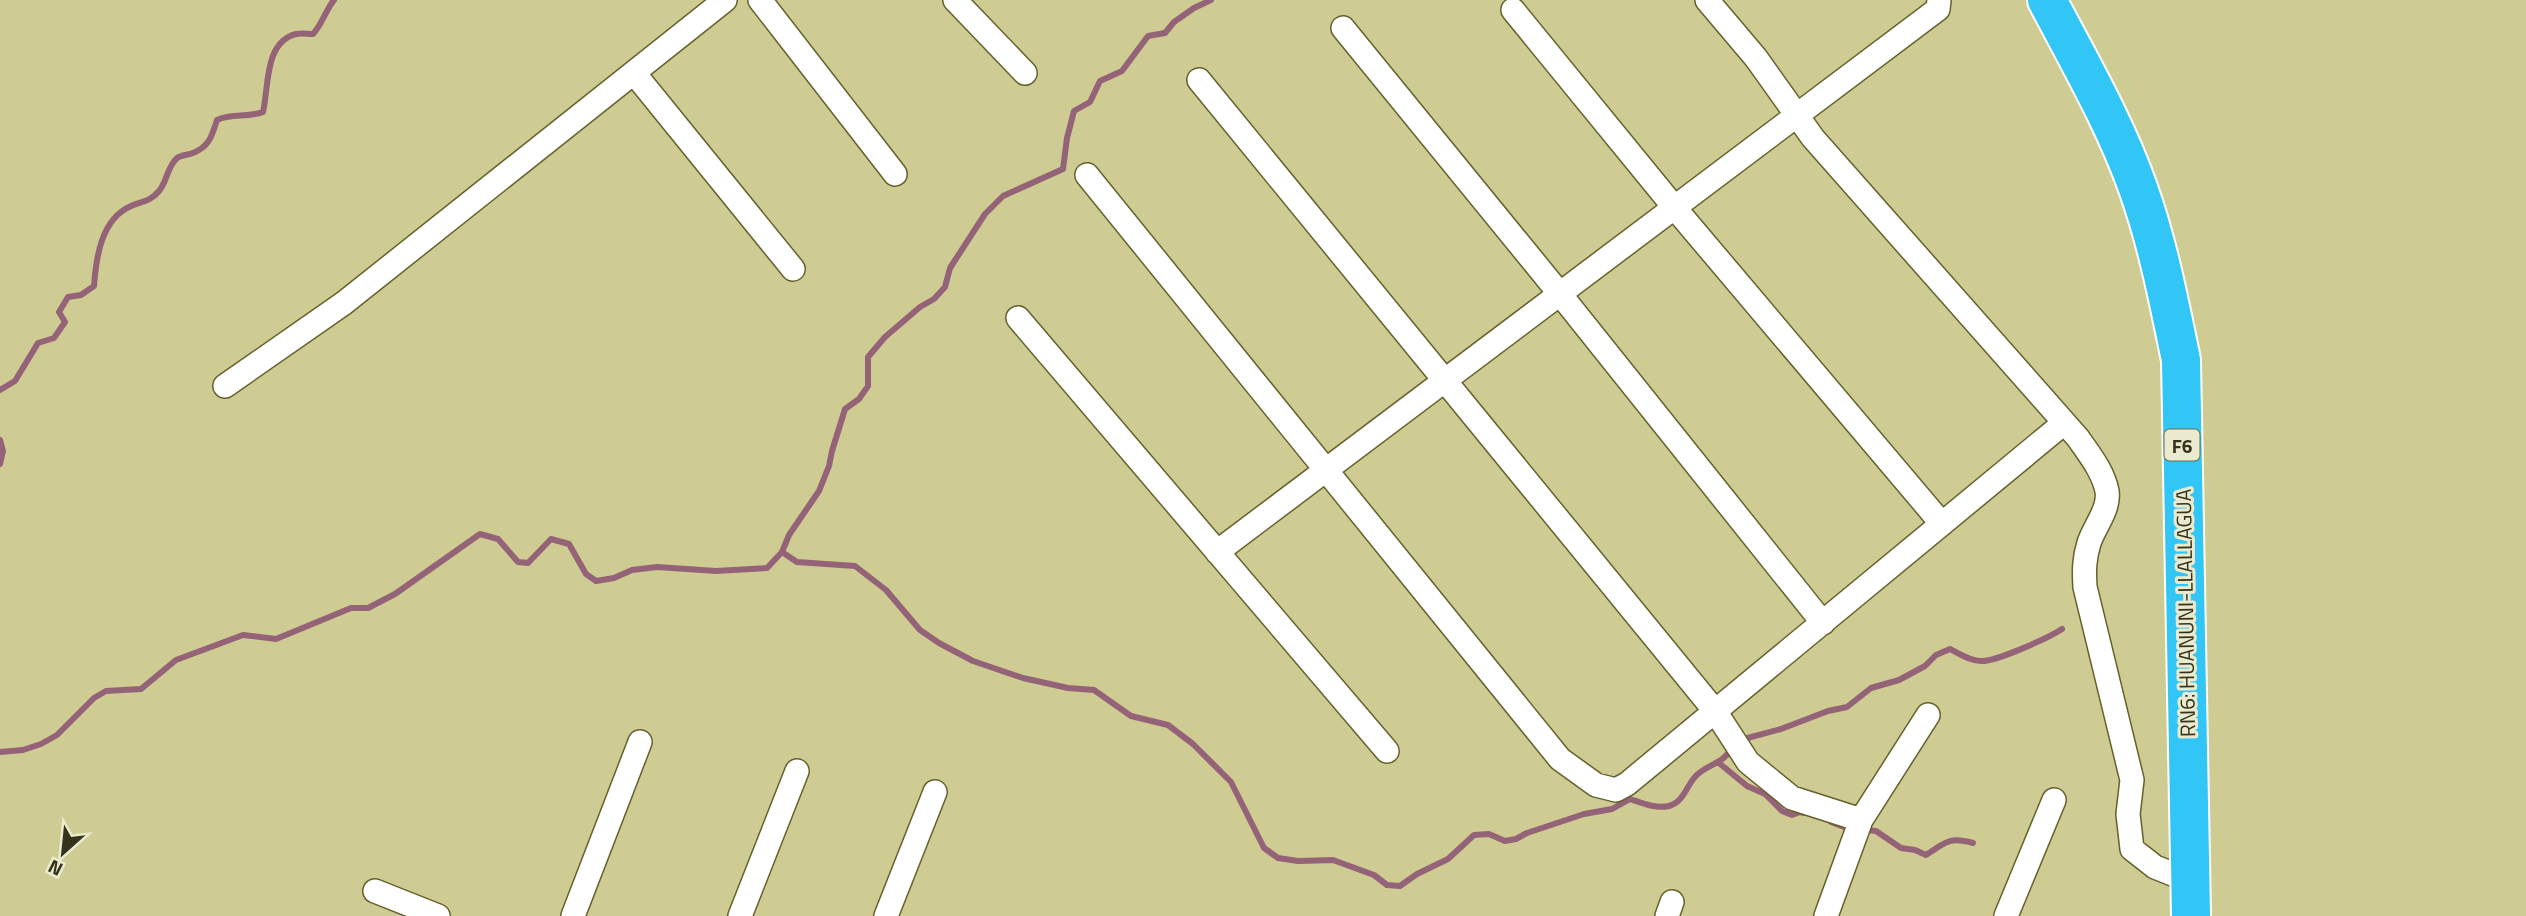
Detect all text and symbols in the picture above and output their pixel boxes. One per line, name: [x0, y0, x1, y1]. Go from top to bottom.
road number: F6: [2164, 430, 2200, 460]
street label: RN6: HUANUNI-LLALLAGUA: [2167, 488, 2203, 737]
north arrow: [28, 818, 98, 888]
text: N: [43, 853, 68, 885]

